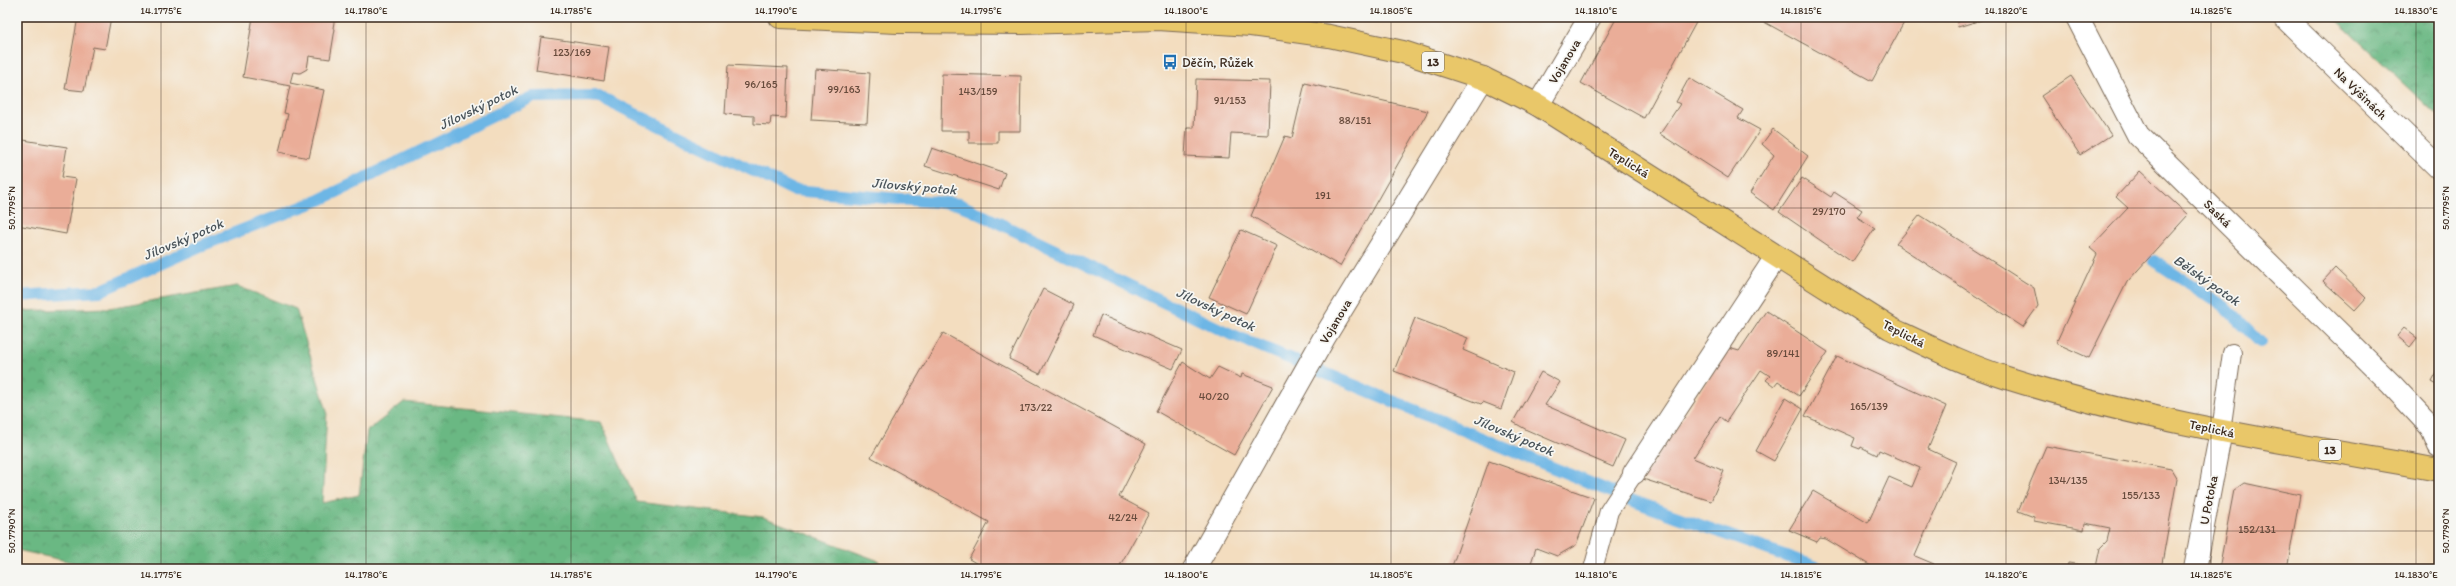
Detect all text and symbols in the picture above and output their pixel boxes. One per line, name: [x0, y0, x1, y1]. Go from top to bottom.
text: 14.1775°E: [140, 4, 182, 17]
text: 14.1780°E: [345, 4, 388, 17]
text: 14.1785°E: [550, 4, 592, 17]
text: 14.1790°E: [755, 4, 798, 17]
text: 14.1795°E: [960, 4, 1002, 17]
text: 14.1800°E: [1164, 4, 1208, 17]
text: 14.1805°E: [1369, 4, 1413, 17]
text: 14.1810°E: [1575, 4, 1618, 17]
text: 14.1815°E: [1780, 4, 1822, 17]
text: 14.1820°E: [1984, 4, 2028, 17]
text: 14.1825°E: [2190, 4, 2233, 17]
text: 14.1830°E: [2394, 4, 2438, 17]
street label: Vojanova: [1545, 36, 1584, 86]
house number: 123/169: [553, 46, 591, 59]
road number: 13: [1422, 52, 1444, 72]
bus stop icon: Děčín, Růžek: [1161, 53, 1179, 71]
place label: Děčín, Růžek: [1182, 55, 1254, 70]
street label: Na Výšinách: [2331, 64, 2390, 123]
house number: 96/165: [745, 78, 778, 91]
water label: Jílovský potok: [436, 81, 521, 134]
house number: 99/163: [827, 83, 861, 96]
house number: 143/159: [959, 85, 998, 98]
house number: 91/153: [1214, 94, 1246, 107]
house number: 88/151: [1339, 114, 1371, 127]
street label: Teplická: [1605, 144, 1652, 181]
water label: Jílovský potok: [871, 174, 958, 199]
text: 50.7795°N: [5, 186, 18, 230]
text: 50.7795°N: [2439, 186, 2452, 230]
house number: 191: [1315, 189, 1331, 202]
street label: Saská: [2201, 196, 2235, 231]
house number: 29/170: [1812, 205, 1846, 218]
water label: Jílovský potok: [141, 215, 226, 264]
water label: Bělský potok: [2170, 251, 2244, 310]
water label: Jílovský potok: [1174, 284, 1259, 335]
street label: Vojanova: [1316, 296, 1355, 346]
street label: Teplická: [1880, 316, 1928, 351]
house number: 89/141: [1766, 347, 1800, 360]
house number: 40/20: [1199, 390, 1230, 403]
house number: 165/139: [1850, 400, 1888, 413]
house number: 173/22: [1020, 401, 1053, 414]
water label: Jílovský potok: [1471, 411, 1557, 460]
street label: Teplická: [2188, 416, 2236, 441]
road number: 13: [2319, 440, 2341, 460]
house number: 134/135: [2048, 474, 2088, 487]
street label: U Potoka: [2196, 474, 2221, 526]
house number: 155/133: [2122, 489, 2160, 502]
text: 50.7790°N: [5, 508, 18, 553]
text: 50.7790°N: [2439, 508, 2452, 553]
house number: 42/24: [1108, 511, 1138, 524]
house number: 152/131: [2238, 523, 2276, 536]
text: 14.1775°E: [140, 568, 182, 581]
text: 14.1780°E: [345, 568, 388, 581]
text: 14.1785°E: [550, 568, 592, 581]
text: 14.1790°E: [755, 568, 798, 581]
text: 14.1795°E: [960, 568, 1002, 581]
text: 14.1800°E: [1164, 568, 1208, 581]
text: 14.1805°E: [1369, 568, 1413, 581]
text: 14.1810°E: [1575, 568, 1618, 581]
text: 14.1815°E: [1780, 568, 1822, 581]
text: 14.1820°E: [1984, 568, 2028, 581]
text: 14.1825°E: [2190, 568, 2233, 581]
text: 14.1830°E: [2394, 568, 2438, 581]

